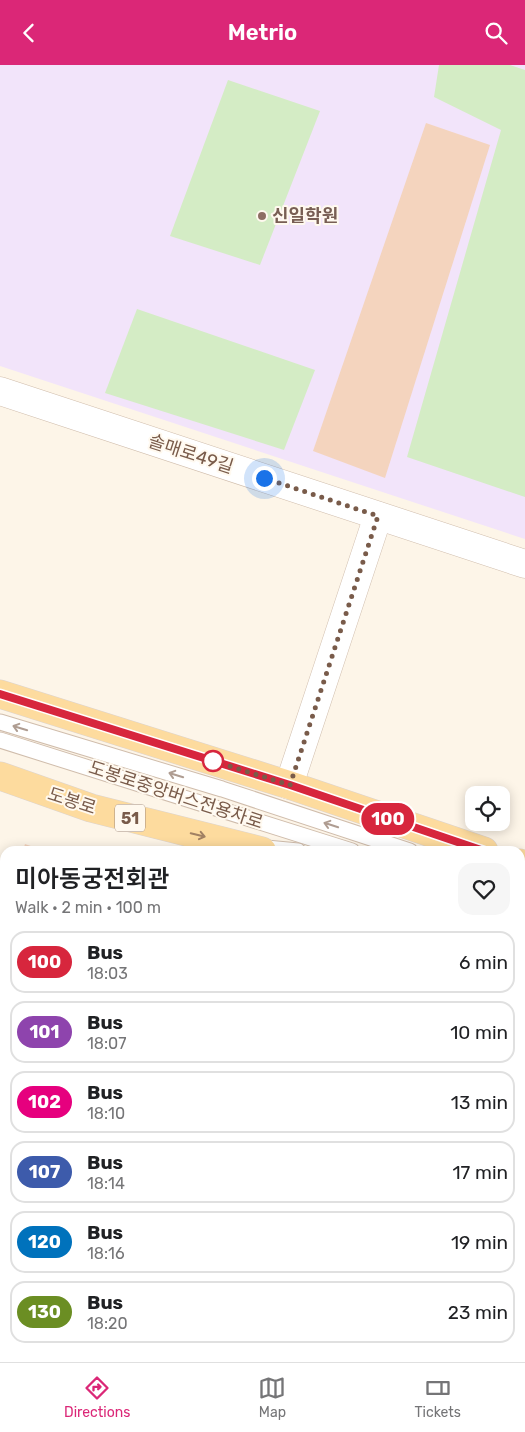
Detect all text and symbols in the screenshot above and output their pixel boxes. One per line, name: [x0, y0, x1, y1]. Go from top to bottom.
icon: back: [15, 19, 43, 47]
text: Metrio: [228, 19, 297, 46]
icon: search: [482, 19, 510, 47]
place label: 신일학원: [272, 205, 338, 227]
marker: 신일학원: [256, 210, 268, 222]
street label: 솔매로49길: [146, 430, 236, 478]
your location: [252, 466, 277, 491]
one-way arrow: [13, 723, 29, 733]
unlabelled marker: [202, 750, 224, 772]
street label: 도봉로중앙버스전용차로: [86, 756, 266, 834]
one-way arrow: [168, 770, 184, 780]
street label: 도봉로: [45, 783, 99, 819]
map controls: [465, 786, 510, 831]
button: locate: [465, 786, 510, 831]
line badge: 100: [359, 803, 417, 835]
road number: 51: [115, 805, 145, 831]
text: 100: [371, 808, 405, 830]
one-way arrow: [323, 820, 339, 829]
one-way arrow: [189, 830, 205, 840]
button: heart: [458, 863, 510, 915]
text: 미아동궁전회관: [15, 865, 170, 893]
text: Walk · 2 min · 100 m: [15, 898, 161, 917]
text: Bus: [87, 941, 123, 964]
text: 100: [28, 951, 61, 973]
text: 6 min: [459, 951, 508, 974]
text: 18:03: [87, 964, 128, 983]
text: Bus: [87, 1011, 123, 1034]
text: 101: [29, 1021, 60, 1043]
text: 10 min: [450, 1021, 508, 1044]
text: 18:07: [87, 1034, 127, 1053]
text: Bus: [87, 1081, 123, 1104]
text: 102: [28, 1091, 61, 1113]
text: 13 min: [451, 1091, 508, 1114]
text: 18:10: [87, 1104, 125, 1123]
text: Bus: [87, 1151, 123, 1174]
text: 107: [29, 1161, 60, 1183]
text: 17 min: [452, 1161, 508, 1184]
text: 18:14: [87, 1174, 125, 1193]
text: Bus: [87, 1221, 123, 1244]
text: 120: [28, 1231, 61, 1253]
text: 19 min: [451, 1231, 508, 1254]
text: 18:16: [87, 1244, 125, 1263]
text: Bus: [87, 1291, 123, 1314]
text: 130: [28, 1301, 61, 1323]
text: 23 min: [448, 1301, 508, 1324]
text: 18:20: [87, 1314, 128, 1333]
tab: Directions: [64, 1374, 130, 1421]
tab: Map: [258, 1374, 286, 1421]
tab: Tickets: [414, 1374, 461, 1421]

